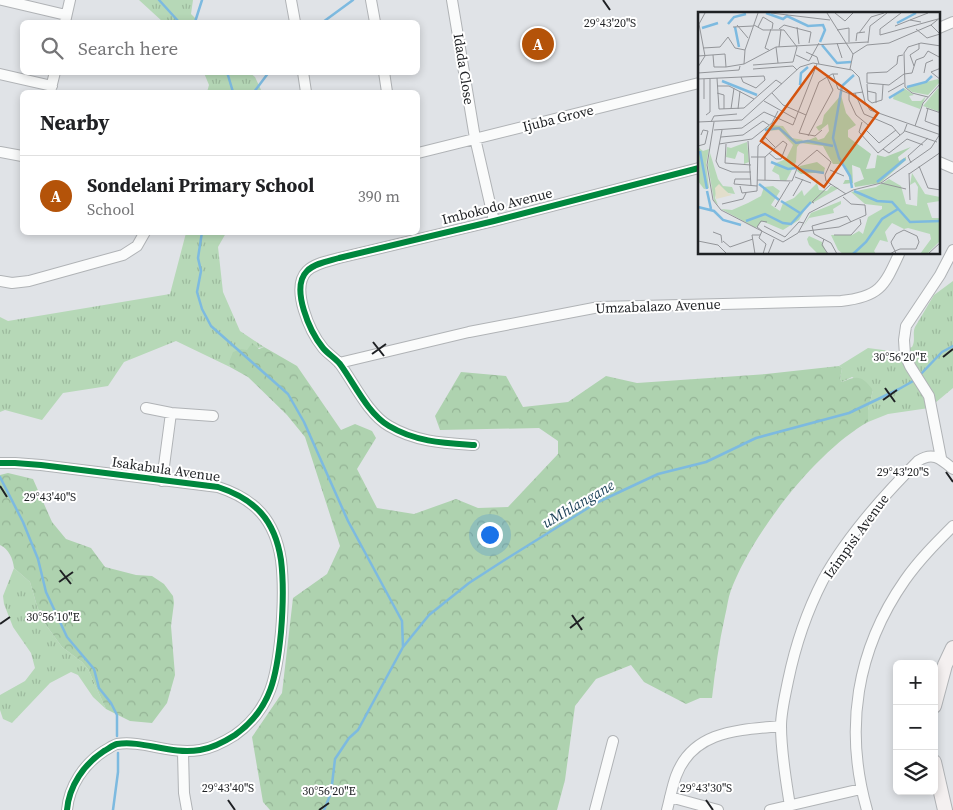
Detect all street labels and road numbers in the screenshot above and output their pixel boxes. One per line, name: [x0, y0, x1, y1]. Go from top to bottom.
street label: Idada Close: [448, 32, 480, 106]
street label: Ijuba Grove: [520, 100, 596, 136]
street label: Imbokodo Avenue: [440, 183, 554, 229]
street label: Umzabalazo Avenue: [595, 294, 721, 318]
street label: Isakabula Avenue: [110, 451, 222, 487]
street label: Izimpisi Avenue: [819, 490, 893, 582]

